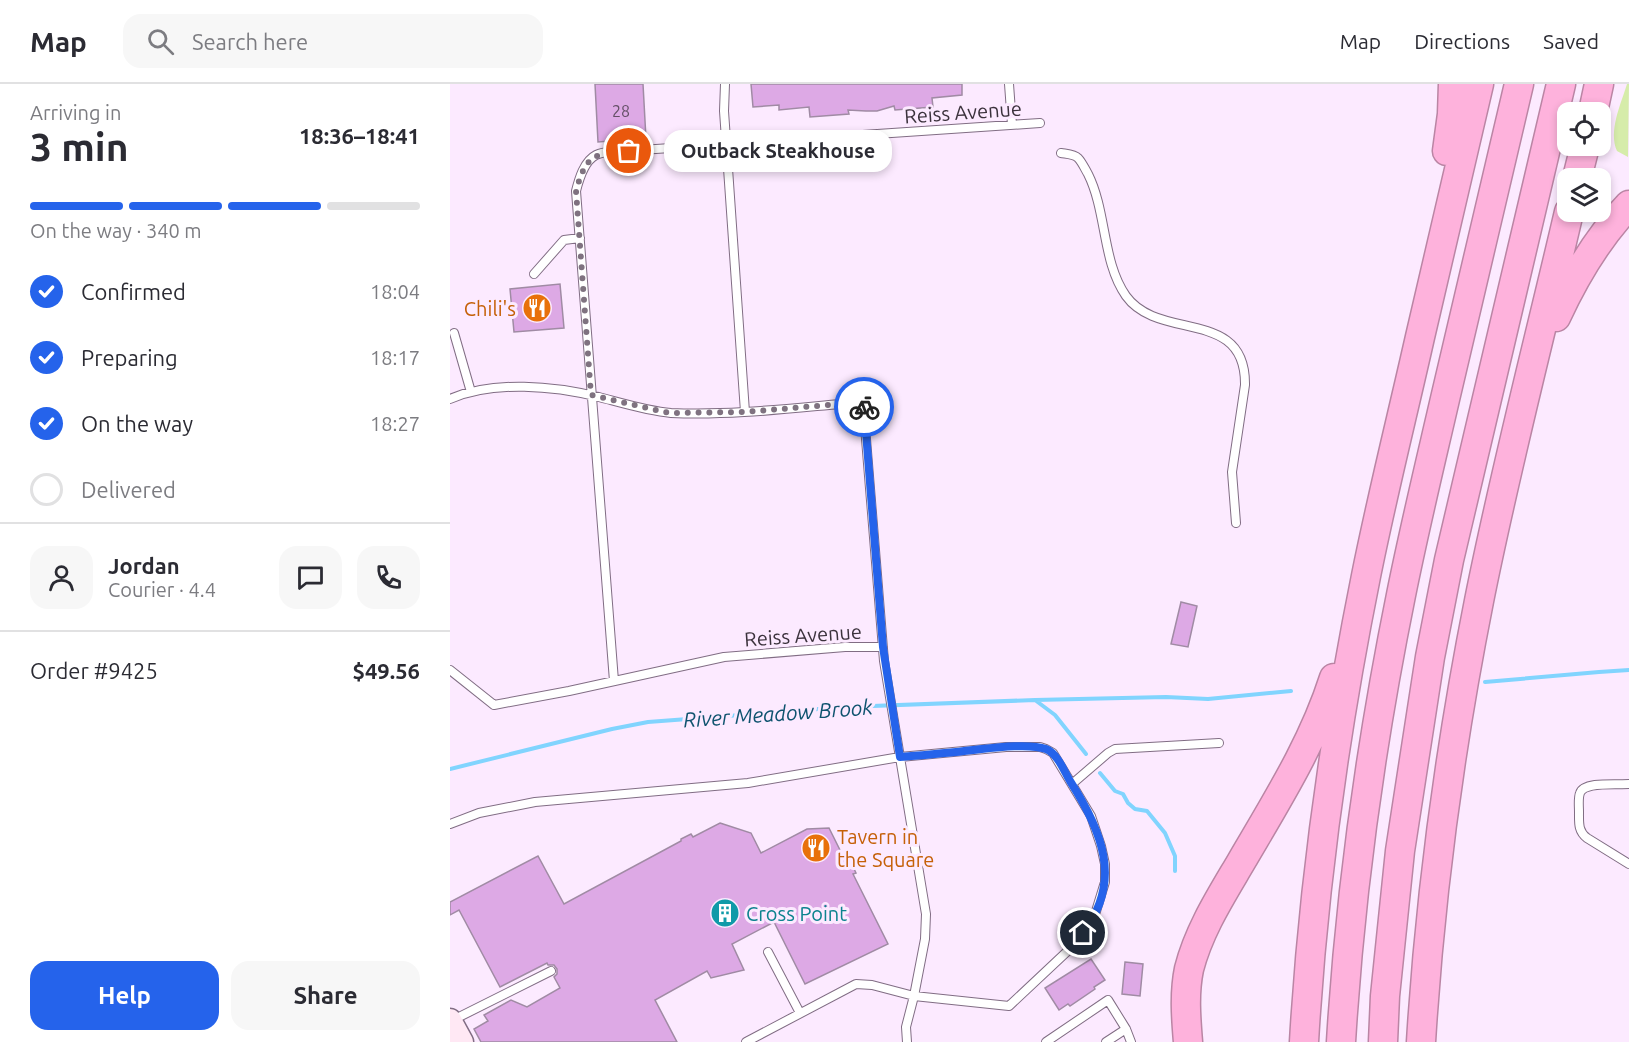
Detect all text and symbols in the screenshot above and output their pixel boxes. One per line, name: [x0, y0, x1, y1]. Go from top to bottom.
search box: [123, 14, 543, 68]
icon: search: [144, 25, 177, 58]
text: Map: [30, 26, 87, 57]
text: Search here: [192, 29, 308, 54]
text: Map: [1340, 29, 1381, 53]
text: Directions: [1414, 29, 1510, 53]
text: Saved: [1543, 29, 1599, 53]
street label: Reiss Avenue: [904, 96, 1022, 128]
text: Arriving in: [30, 101, 121, 124]
house number: 28: [612, 102, 630, 120]
map controls: [1557, 102, 1611, 222]
button: locate: [1557, 102, 1611, 156]
text: 18:36–18:41: [299, 123, 420, 148]
text: 3 min: [30, 125, 129, 168]
pin: [603, 125, 654, 176]
callout: Outback Steakhouse: [665, 130, 893, 172]
icon: bag: [612, 134, 645, 167]
text: Outback Steakhouse: [681, 139, 875, 162]
button: layers: [1557, 168, 1611, 222]
text: On the way · 340 m: [30, 219, 202, 242]
icon: check: [30, 275, 63, 308]
text: Confirmed: [81, 279, 186, 304]
text: 18:04: [370, 280, 420, 303]
restaurant icon: Chili's: [521, 292, 553, 324]
place label: Chili's: [464, 297, 516, 320]
icon: check: [30, 341, 63, 374]
text: Preparing: [81, 345, 178, 370]
text: 18:17: [370, 346, 420, 369]
courier: [834, 377, 894, 437]
icon: bike: [848, 391, 881, 424]
icon: check: [30, 407, 63, 440]
text: On the way: [81, 411, 193, 436]
text: 18:27: [370, 412, 420, 435]
text: Delivered: [81, 477, 176, 502]
button: person: [30, 546, 93, 609]
button: chat: [279, 546, 342, 609]
button: phone: [357, 546, 420, 609]
text: Jordan: [108, 553, 180, 578]
text: Courier · 4.4: [108, 578, 216, 601]
street label: Reiss Avenue: [744, 619, 862, 651]
text: Order #9425: [30, 658, 158, 683]
text: $49.56: [353, 658, 420, 683]
water label: River Meadow Brook: [682, 694, 874, 732]
place label: Tavern in the Square: [837, 825, 934, 871]
restaurant icon: Tavern in the Square: [800, 832, 832, 864]
building icon: Cross Point: [709, 897, 741, 929]
place label: Cross Point: [746, 902, 847, 925]
pin: [1057, 907, 1108, 958]
icon: home: [1066, 916, 1099, 949]
button: Help: [30, 961, 219, 1030]
button: Share: [231, 961, 420, 1030]

